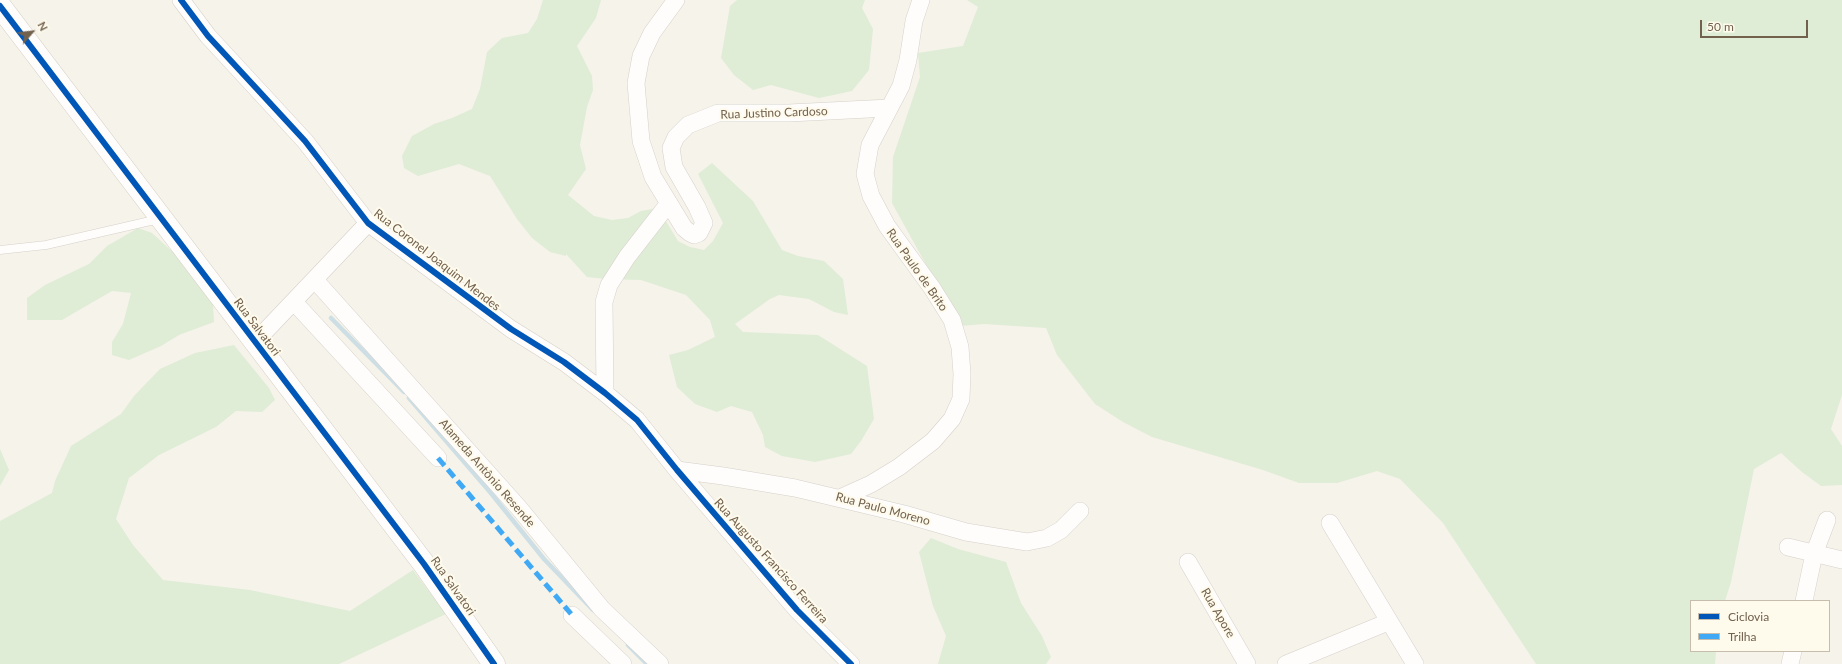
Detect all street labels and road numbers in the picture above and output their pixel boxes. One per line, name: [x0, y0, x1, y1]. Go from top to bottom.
street label: Rua Justino Cardoso: [720, 104, 828, 122]
street label: Rua Coronel Joaquim Mendes: [371, 206, 503, 314]
street label: Rua Paulo de Brito: [883, 226, 951, 314]
street label: Rua Salvatori: [231, 295, 283, 359]
street label: Alameda Antônio Resende: [436, 416, 538, 530]
street label: Rua Paulo Moreno: [834, 489, 932, 529]
street label: Rua Augusto Francisco Ferreira: [711, 496, 831, 626]
street label: Rua Salvatori: [427, 554, 479, 618]
street label: Rua Apore: [1198, 586, 1238, 640]

